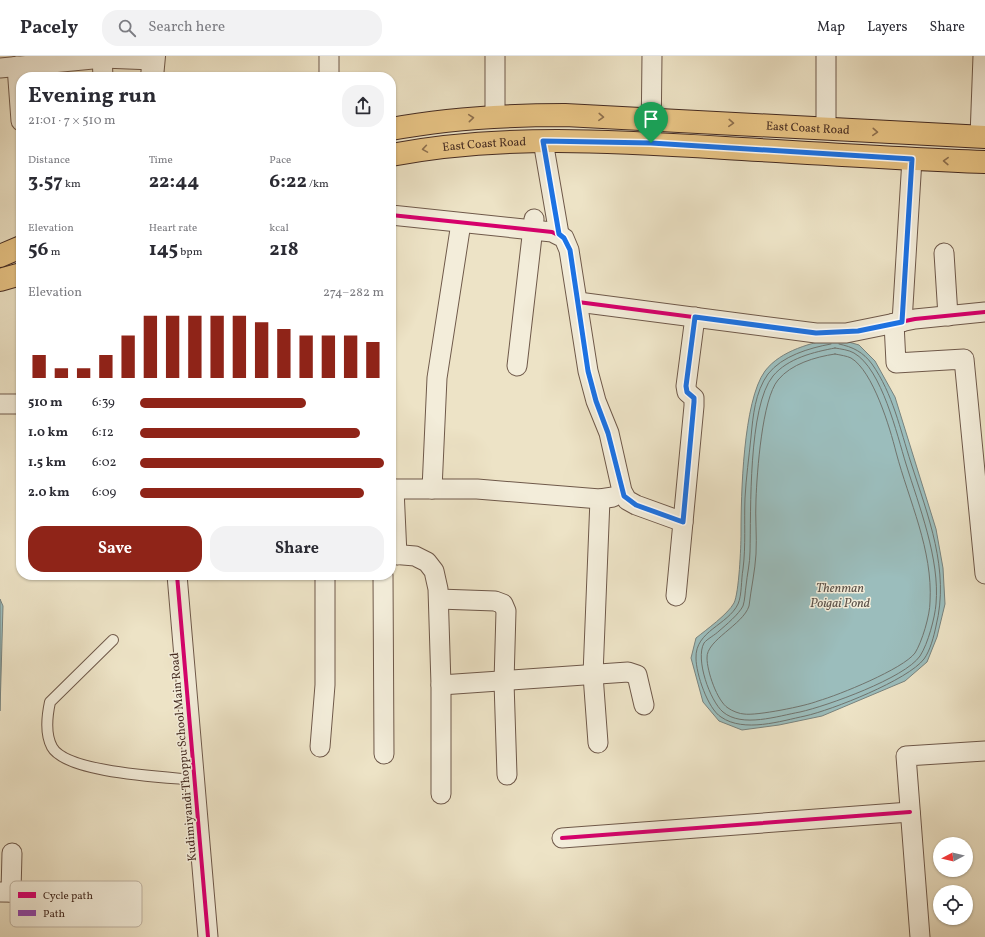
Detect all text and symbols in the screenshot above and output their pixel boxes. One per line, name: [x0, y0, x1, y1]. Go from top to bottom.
search box: [102, 10, 382, 46]
text: Pacely: [20, 15, 78, 41]
icon: search: [116, 17, 138, 39]
text: Search here: [148, 17, 225, 38]
text: Map: [817, 18, 845, 37]
text: Layers: [867, 18, 907, 37]
text: Share: [929, 18, 965, 37]
text: Evening run: [28, 81, 157, 112]
button: share: [342, 85, 384, 127]
pin: [634, 102, 668, 143]
icon: arrive: [640, 108, 662, 130]
text: 21:01 · 7 × 510 m: [28, 112, 116, 130]
one-way arrow: [598, 112, 604, 121]
one-way arrow: [468, 114, 474, 123]
one-way arrow: [728, 119, 734, 128]
street label: East Coast Road: [765, 119, 850, 139]
one-way arrow: [872, 127, 878, 136]
street label: East Coast Road: [442, 134, 527, 156]
one-way arrow: [422, 144, 428, 153]
text: Distance: [28, 153, 70, 168]
text: Time: [149, 153, 173, 168]
text: Pace: [269, 153, 291, 168]
one-way arrow: [943, 156, 949, 165]
text: 3.57: [28, 168, 63, 196]
text: 22:44: [149, 168, 199, 196]
text: 6:22: [269, 168, 307, 196]
text: km: [63, 177, 81, 192]
text: /km: [307, 177, 329, 192]
text: Elevation: [28, 221, 74, 236]
text: Heart rate: [149, 221, 197, 236]
text: kcal: [269, 221, 289, 236]
text: 56: [28, 236, 49, 264]
text: 145: [149, 236, 178, 264]
text: 218: [269, 236, 299, 264]
text: m: [49, 245, 61, 260]
text: bpm: [178, 245, 202, 260]
text: Elevation: [28, 284, 82, 302]
text: 274–282 m: [323, 284, 384, 302]
text: 510 m: [28, 394, 63, 412]
text: 6:39: [92, 394, 115, 412]
text: 1.0 km: [28, 424, 68, 442]
text: 6:12: [92, 424, 114, 442]
text: 1.5 km: [28, 454, 66, 472]
text: 6:02: [92, 454, 116, 472]
text: 2.0 km: [28, 484, 70, 502]
text: 6:09: [92, 484, 116, 502]
button: Save: [28, 526, 202, 572]
button: Share: [210, 526, 384, 572]
water label: Thenman Poigai Pond: [810, 580, 870, 613]
street label: Kudimiyandi Thoppu School Main Road: [167, 652, 201, 862]
north arrow: [933, 837, 973, 877]
map controls: [933, 837, 973, 925]
legend: [10, 881, 142, 927]
button: locate: [933, 885, 973, 925]
text: Cycle path: [43, 889, 93, 904]
text: Path: [43, 907, 66, 922]

